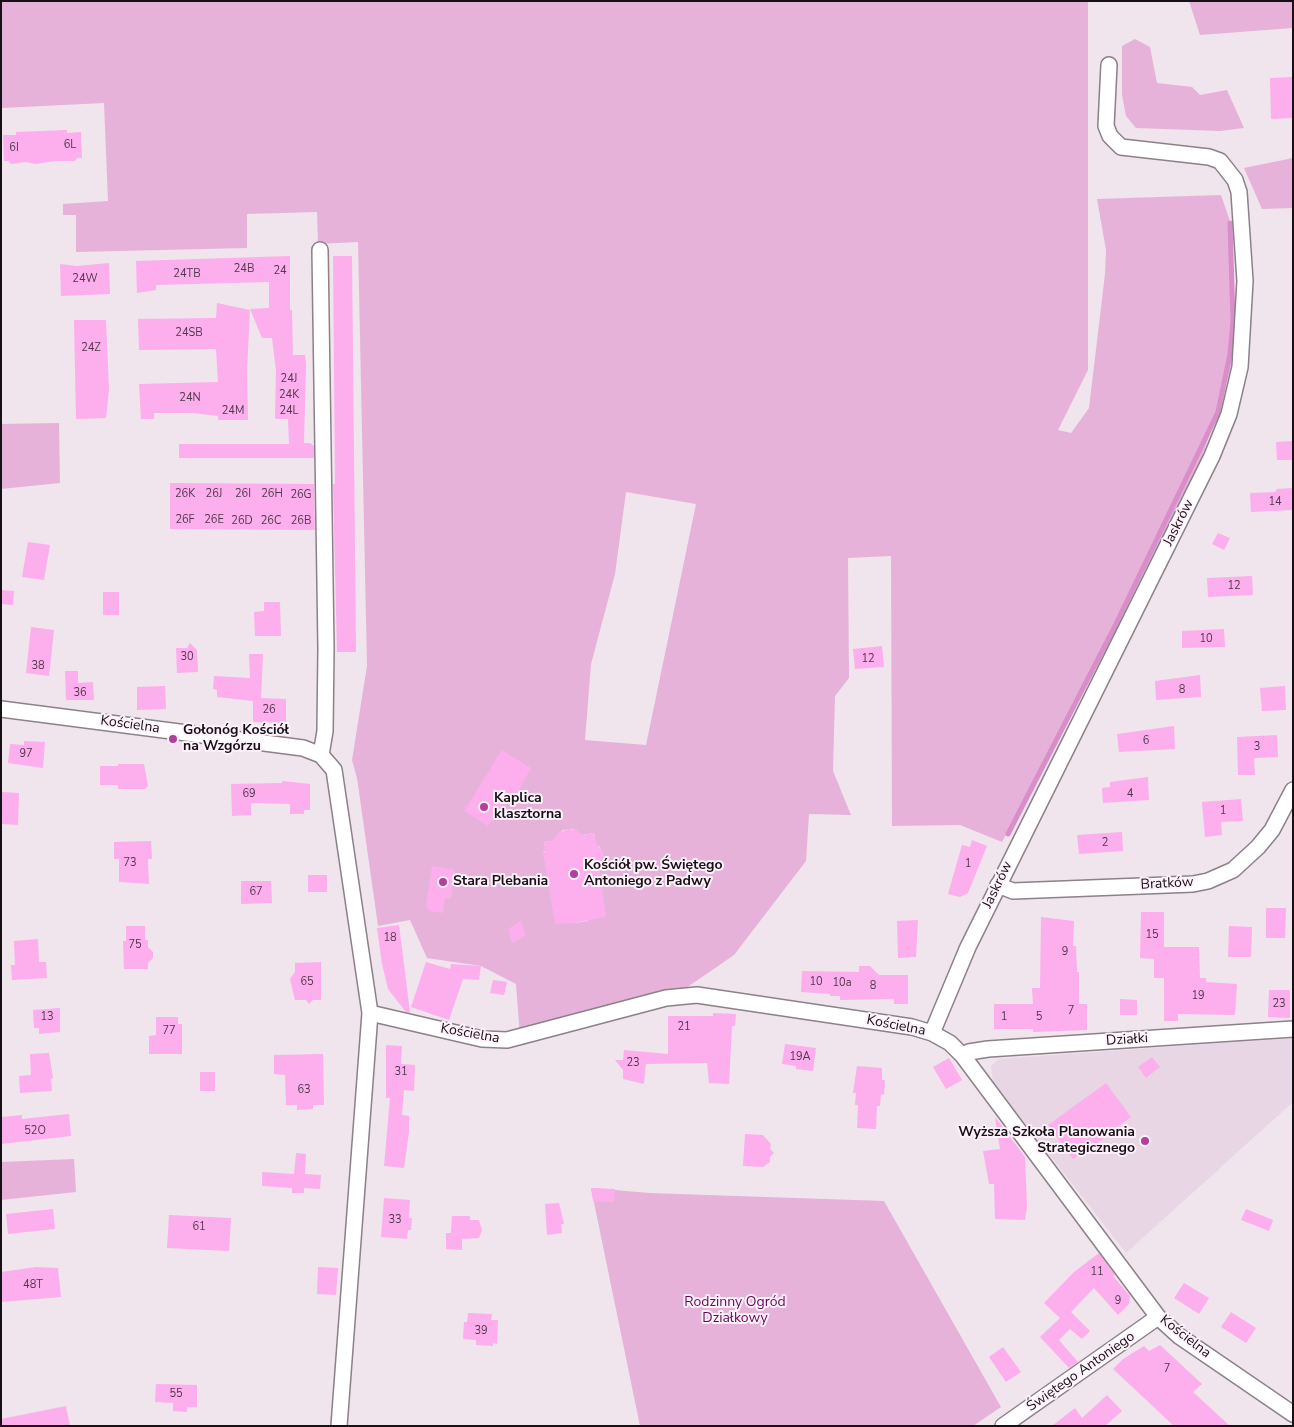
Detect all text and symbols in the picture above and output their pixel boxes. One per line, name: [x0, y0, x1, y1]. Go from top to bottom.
house number: 6L: [64, 138, 76, 152]
house number: 6I: [9, 141, 19, 155]
house number: 24B: [234, 262, 254, 276]
house number: 24: [273, 264, 287, 278]
house number: 24TB: [173, 267, 201, 281]
house number: 24W: [72, 272, 98, 286]
house number: 24SB: [175, 326, 203, 340]
house number: 24Z: [81, 341, 101, 355]
house number: 24J: [281, 372, 297, 386]
house number: 24K: [279, 388, 299, 402]
house number: 24N: [179, 391, 201, 405]
house number: 24M: [222, 404, 244, 418]
house number: 24L: [279, 404, 299, 418]
house number: 26K: [175, 487, 195, 501]
house number: 26J: [206, 487, 222, 501]
house number: 26I: [235, 487, 251, 501]
house number: 26H: [261, 487, 283, 501]
house number: 26G: [290, 488, 312, 502]
house number: 14: [1268, 495, 1282, 509]
street label: Jaskrów: [1160, 497, 1198, 549]
house number: 26F: [175, 513, 195, 527]
house number: 26E: [204, 513, 224, 527]
house number: 26D: [231, 514, 253, 528]
house number: 26C: [261, 514, 281, 528]
house number: 26B: [291, 514, 311, 528]
house number: 12: [1227, 579, 1241, 593]
house number: 10: [1199, 632, 1213, 646]
house number: 30: [180, 650, 194, 664]
house number: 12: [861, 652, 875, 666]
house number: 38: [31, 659, 45, 673]
house number: 8: [1179, 683, 1185, 697]
house number: 36: [73, 686, 87, 700]
house number: 26: [262, 703, 276, 717]
street label: Kościelna: [99, 713, 161, 737]
place label: Gołonóg Kościół na Wzgórzu: [183, 723, 289, 756]
marker: Gołonóg Kościół na Wzgórzu: [167, 733, 179, 745]
house number: 6: [1143, 734, 1149, 748]
house number: 3: [1254, 740, 1260, 754]
house number: 97: [19, 747, 33, 761]
house number: 69: [242, 787, 256, 801]
house number: 4: [1127, 787, 1133, 801]
place label: Kaplica klasztorna: [494, 791, 562, 824]
marker: Kaplica klasztorna: [478, 801, 490, 813]
house number: 1: [1220, 804, 1226, 818]
house number: 2: [1102, 836, 1108, 850]
house number: 73: [123, 856, 137, 870]
house number: 1: [965, 857, 971, 871]
place label: Kościół pw. Świętego Antoniego z Padwy: [584, 858, 722, 890]
street label: Jaskrów: [979, 859, 1017, 911]
marker: Kościół pw. Świętego Antoniego z Padwy: [568, 868, 580, 880]
place label: Stara Plebania: [453, 874, 548, 890]
street label: Bratków: [1140, 874, 1194, 894]
marker: Stara Plebania: [437, 876, 449, 888]
house number: 67: [249, 885, 263, 899]
house number: 15: [1145, 928, 1159, 942]
house number: 18: [383, 931, 397, 945]
house number: 75: [128, 938, 142, 952]
house number: 9: [1062, 945, 1068, 959]
house number: 65: [300, 975, 314, 989]
house number: 10: [809, 975, 823, 989]
house number: 10a: [832, 976, 852, 990]
house number: 8: [870, 979, 876, 993]
house number: 19: [1191, 989, 1205, 1003]
house number: 23: [1272, 997, 1286, 1011]
house number: 7: [1068, 1004, 1074, 1018]
house number: 13: [40, 1010, 54, 1024]
house number: 1: [1001, 1010, 1007, 1024]
house number: 5: [1036, 1010, 1042, 1024]
street label: Kościelna: [865, 1012, 927, 1040]
house number: 21: [677, 1020, 691, 1034]
street label: Kościelna: [439, 1021, 501, 1047]
house number: 77: [162, 1024, 176, 1038]
street label: Działki: [1106, 1030, 1148, 1050]
house number: 19A: [789, 1050, 811, 1064]
house number: 23: [626, 1056, 640, 1070]
house number: 31: [394, 1065, 408, 1079]
house number: 63: [297, 1083, 311, 1097]
house number: 52O: [24, 1124, 46, 1138]
place label: Wyższa Szkoła Planowania Strategicznego: [958, 1125, 1135, 1158]
marker: Wyższa Szkoła Planowania Strategicznego: [1139, 1135, 1151, 1147]
house number: 33: [388, 1213, 402, 1227]
house number: 61: [192, 1220, 206, 1234]
house number: 11: [1090, 1265, 1104, 1279]
house number: 48T: [23, 1278, 43, 1292]
house number: 9: [1115, 1294, 1121, 1308]
park label: Rodzinny Ogród Działkowy: [684, 1295, 786, 1328]
street label: Kościelna: [1156, 1312, 1214, 1362]
house number: 39: [474, 1324, 488, 1338]
street label: Świętego Antoniego: [1024, 1328, 1138, 1416]
house number: 7: [1164, 1362, 1170, 1376]
house number: 55: [169, 1387, 183, 1401]

